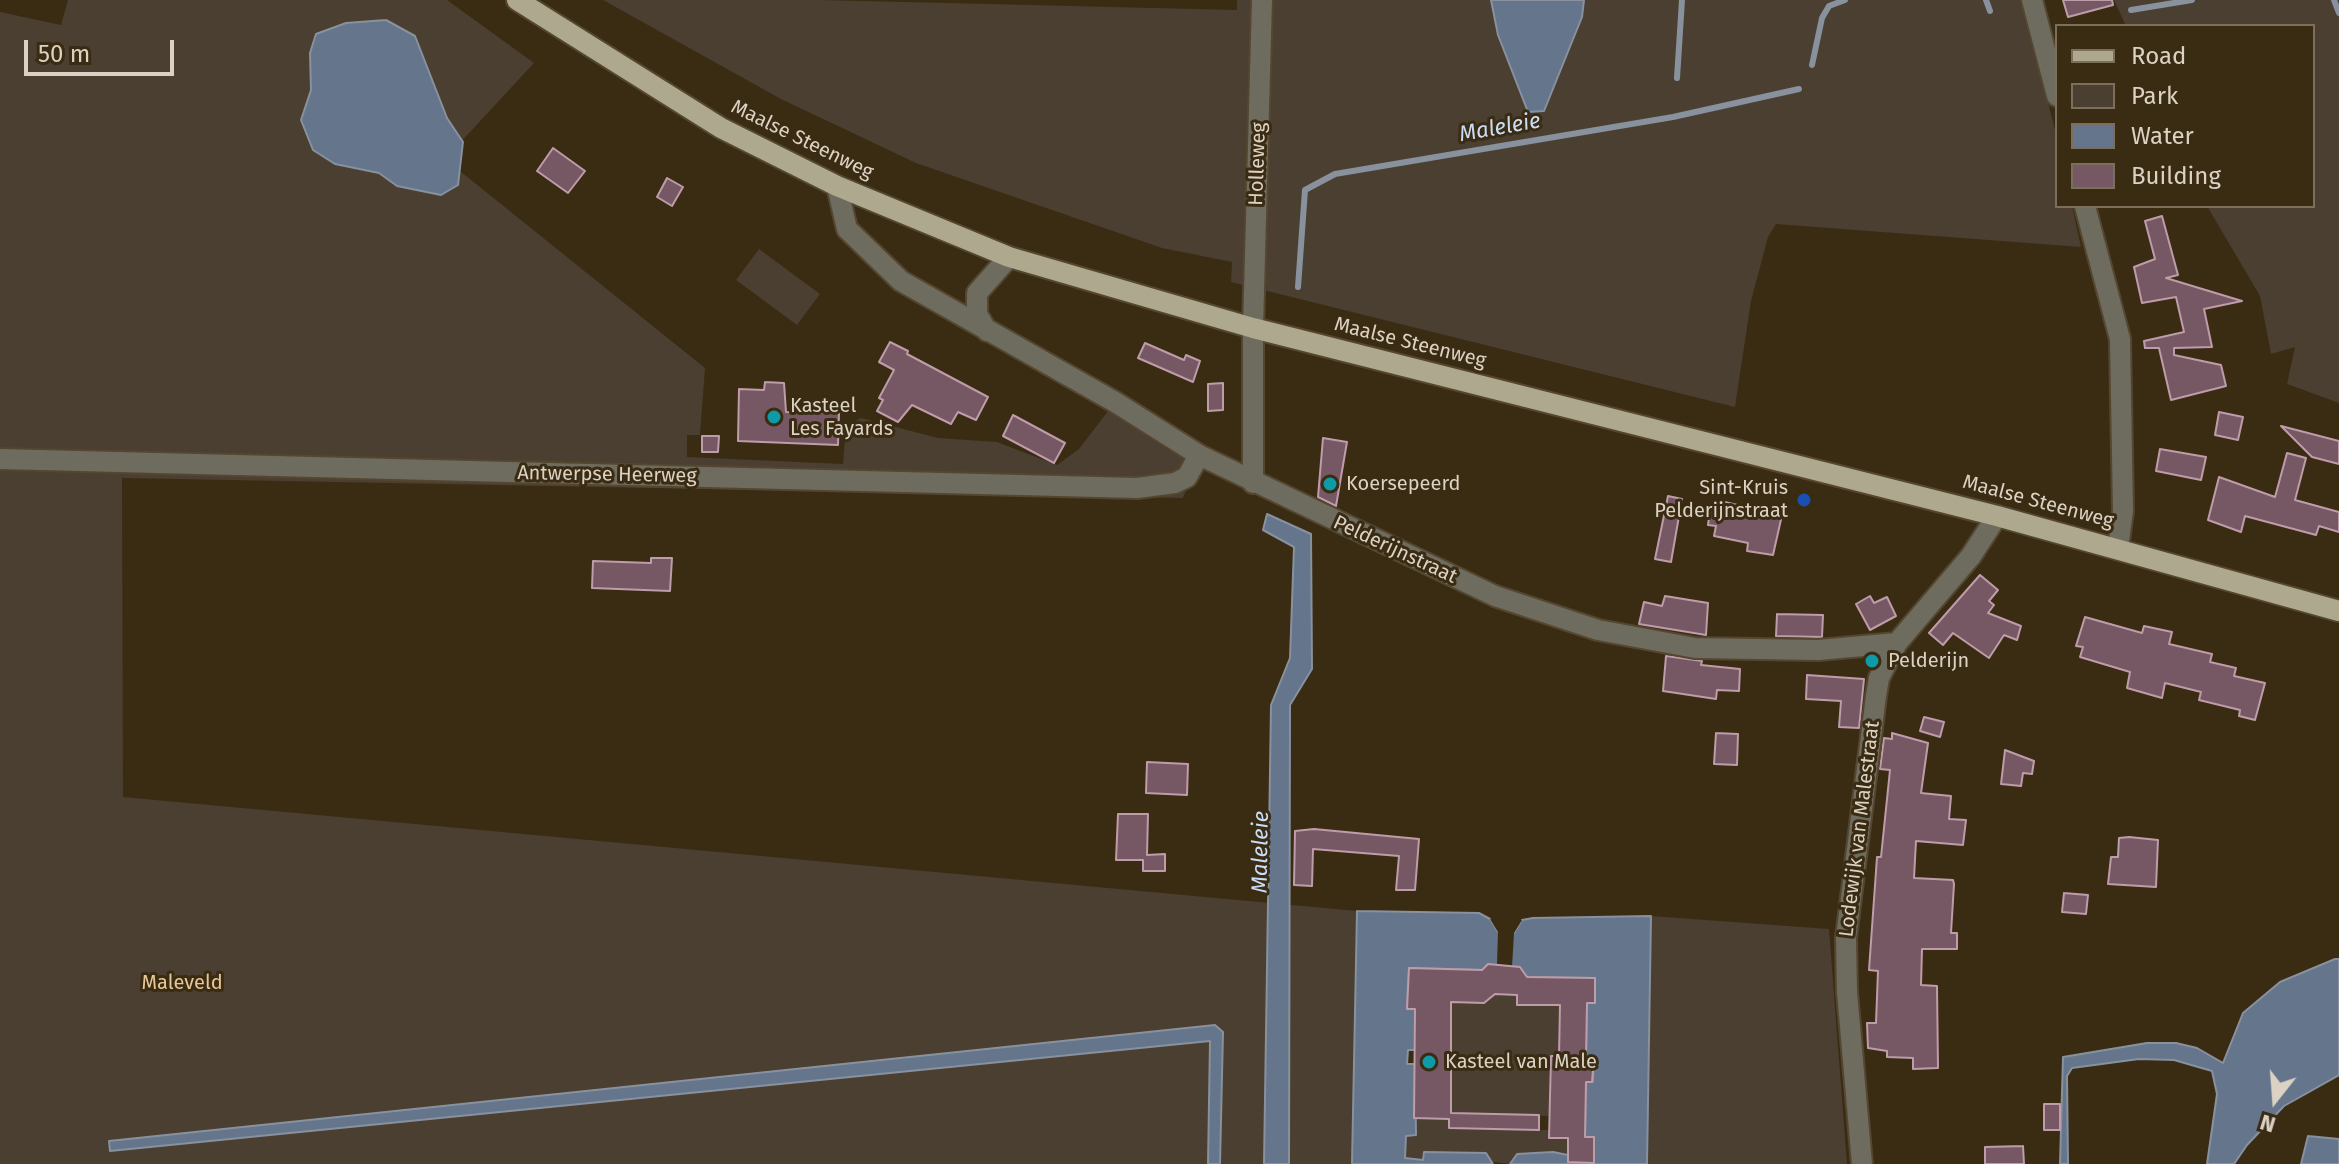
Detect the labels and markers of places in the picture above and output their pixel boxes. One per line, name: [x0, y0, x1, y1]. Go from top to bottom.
place label: Kasteel Les Fayards: [790, 394, 893, 441]
marker: Kasteel Les Fayards: [765, 408, 783, 426]
place label: Koersepeerd: [1346, 472, 1460, 496]
marker: Koersepeerd: [1321, 475, 1339, 493]
place label: Sint-Kruis Pelderijnstraat: [1654, 476, 1788, 523]
marker: Sint-Kruis Pelderijnstraat: [1795, 491, 1813, 509]
place label: Pelderijn: [1888, 649, 1969, 673]
marker: Pelderijn: [1863, 652, 1881, 670]
place label: Kasteel van Male: [1445, 1050, 1597, 1074]
marker: Kasteel van Male: [1420, 1053, 1438, 1071]

